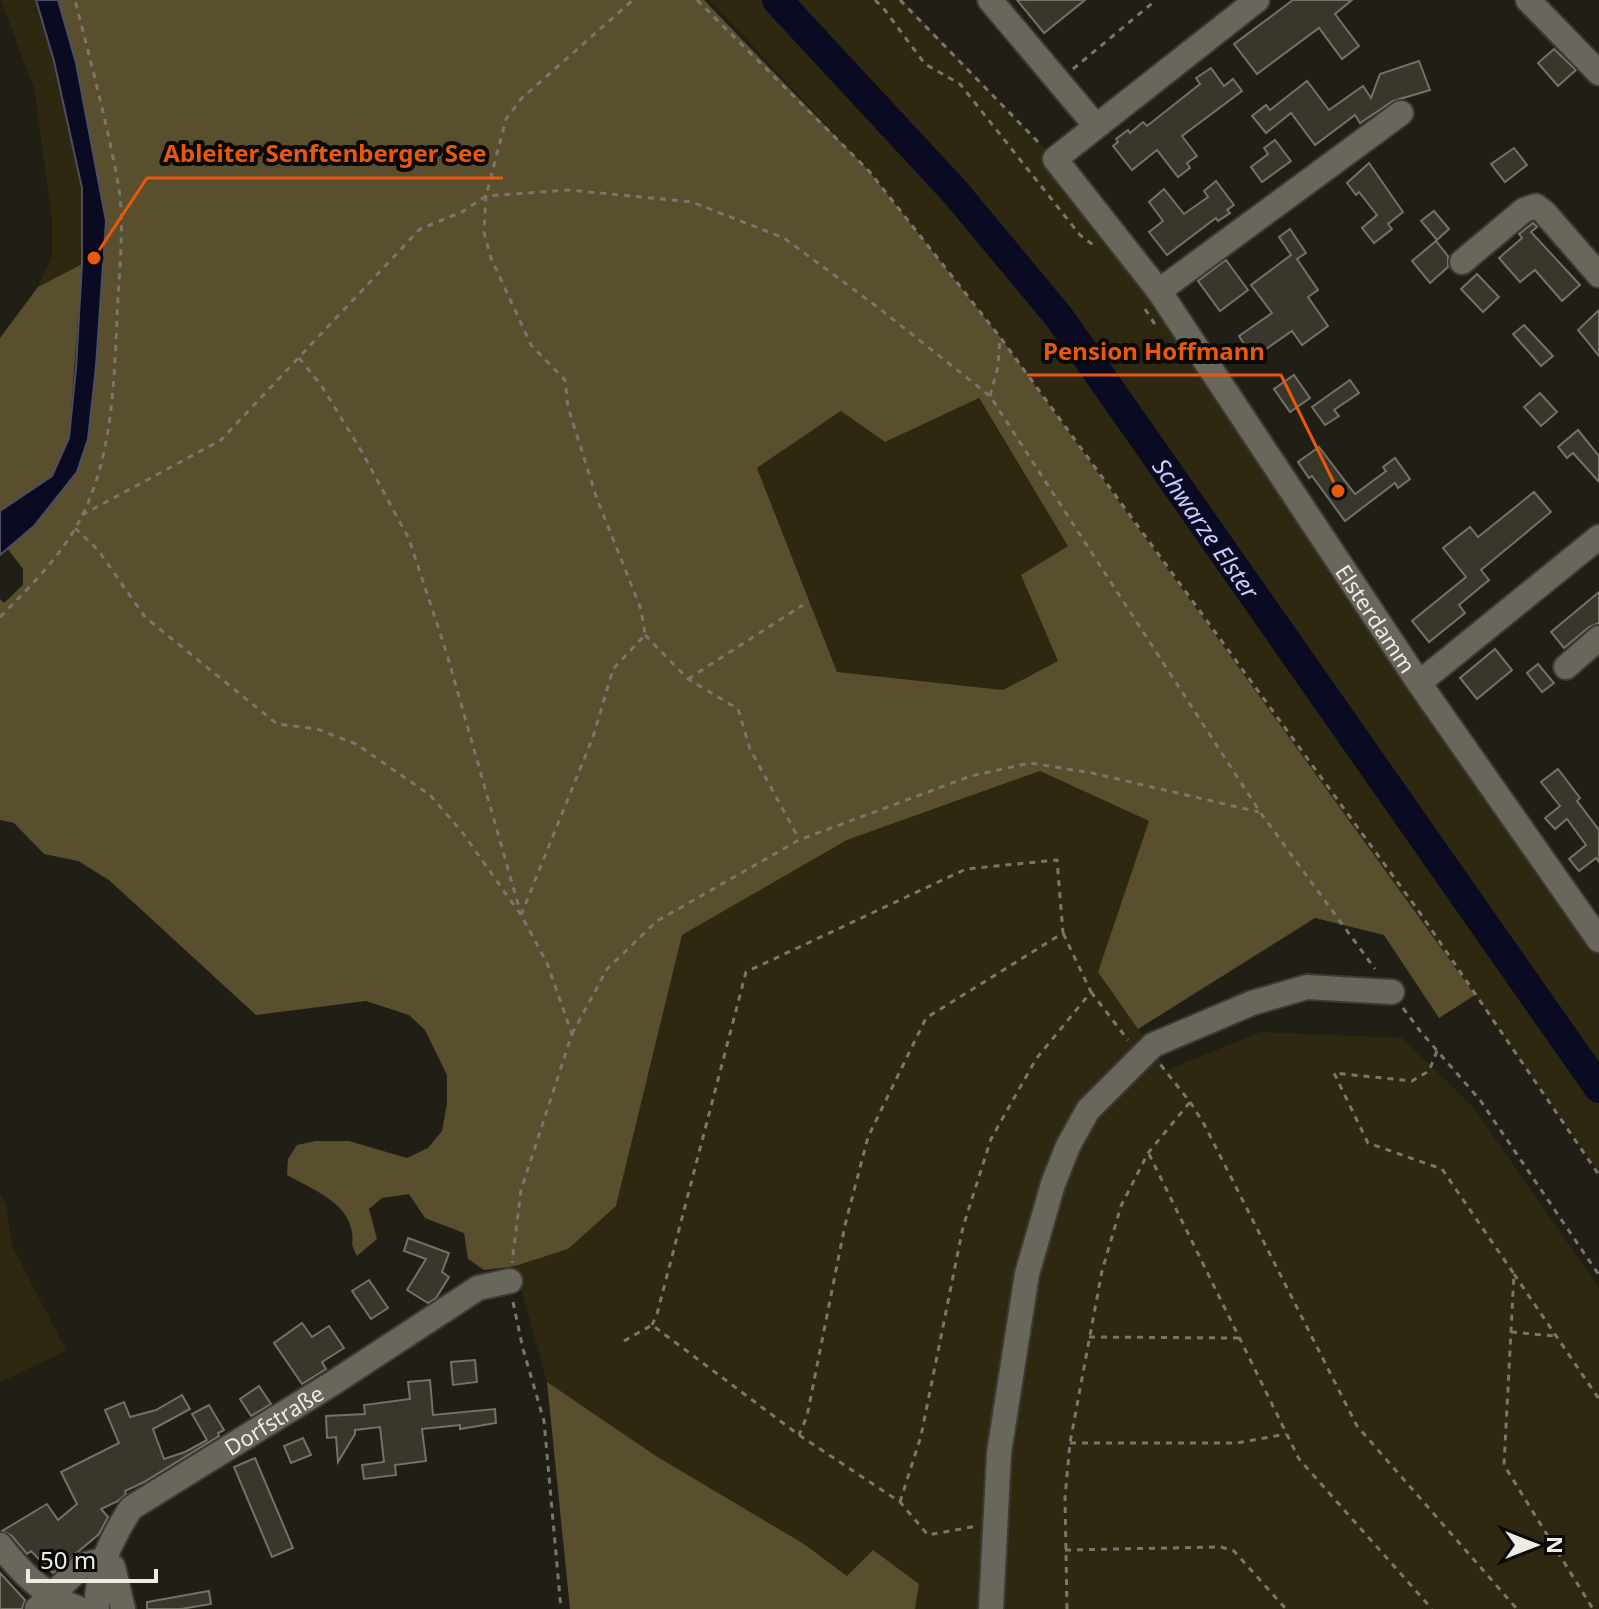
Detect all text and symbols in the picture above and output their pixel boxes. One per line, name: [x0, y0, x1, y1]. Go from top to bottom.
callout: Ableiter Senftenberger See: [147, 130, 503, 178]
text: Ableiter Senftenberger See: [163, 136, 487, 169]
callout: Pension Hoffmann: [1027, 327, 1281, 375]
text: Pension Hoffmann: [1043, 334, 1265, 367]
water label: Schwarze Elster: [1146, 451, 1268, 606]
street label: Elsterdamm: [1329, 558, 1423, 679]
street label: Dorfstraße: [218, 1378, 329, 1462]
north arrow: [1495, 1505, 1575, 1585]
scale bar: [28, 1533, 156, 1583]
text: N: [1541, 1536, 1571, 1554]
text: 50 m: [40, 1543, 96, 1576]

